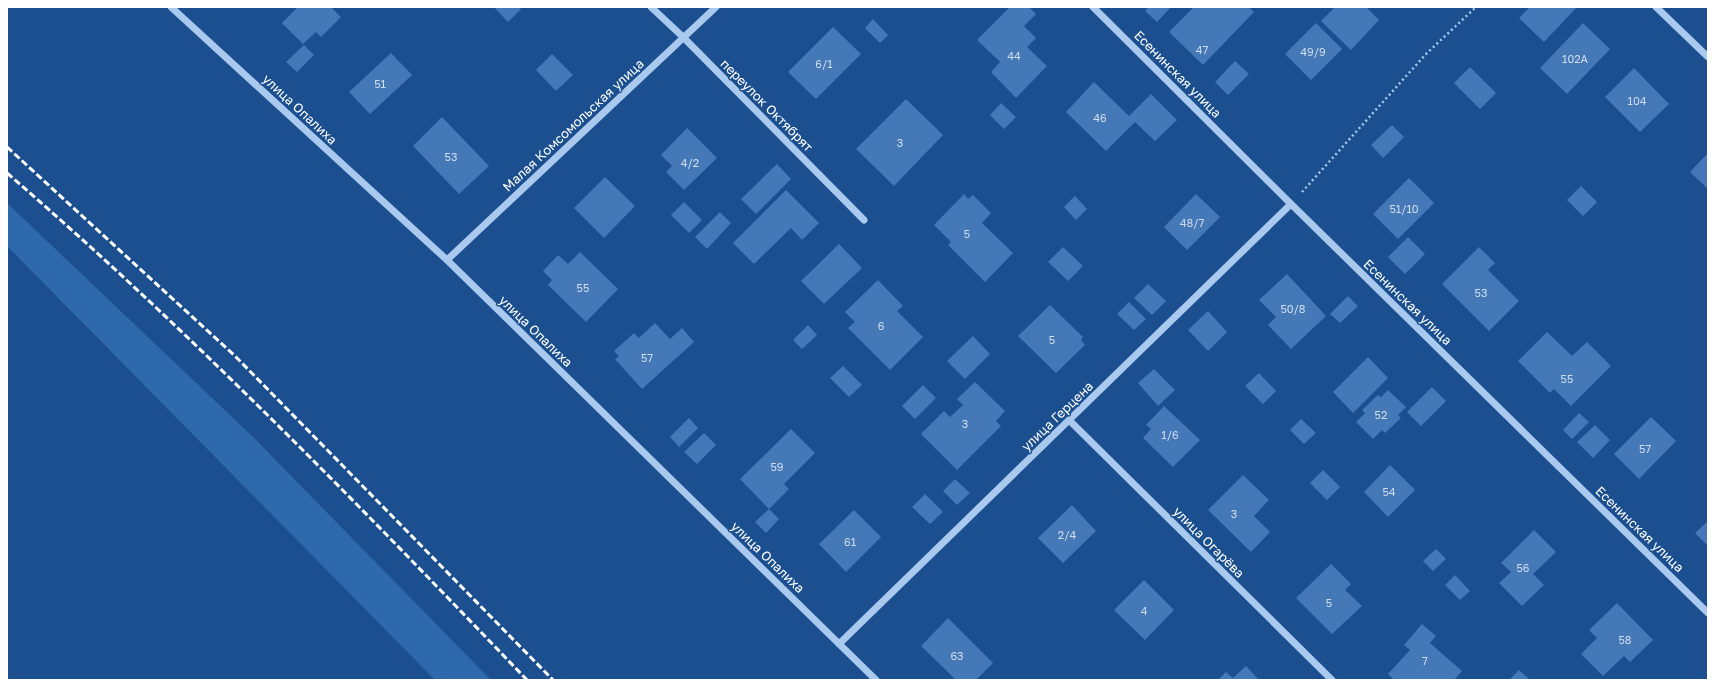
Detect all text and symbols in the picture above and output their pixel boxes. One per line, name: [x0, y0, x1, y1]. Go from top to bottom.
street label: Есенинская улица: [1131, 27, 1225, 121]
house number: 47: [1196, 43, 1208, 56]
house number: 49/9: [1300, 45, 1326, 58]
house number: 44: [1007, 49, 1021, 62]
house number: 102А: [1562, 52, 1589, 65]
street label: Малая Комсомольская улица: [499, 55, 647, 195]
street label: переулок Октябрят: [717, 55, 817, 155]
house number: 6/1: [815, 57, 833, 70]
street label: улица Опалиха: [259, 70, 341, 148]
house number: 51: [374, 77, 386, 90]
house number: 104: [1628, 94, 1647, 107]
house number: 46: [1093, 111, 1107, 124]
house number: 3: [897, 136, 903, 149]
house number: 53: [445, 150, 457, 163]
house number: 4/2: [681, 156, 699, 169]
house number: 51/10: [1389, 202, 1419, 215]
house number: 48/7: [1180, 216, 1204, 229]
house number: 5: [964, 227, 970, 240]
street label: Есенинская улица: [1360, 256, 1456, 348]
house number: 55: [577, 281, 589, 294]
house number: 53: [1475, 286, 1487, 299]
street label: улица Опалиха: [496, 292, 576, 370]
house number: 50/8: [1280, 302, 1306, 315]
house number: 6: [878, 319, 885, 332]
house number: 5: [1049, 333, 1055, 346]
house number: 57: [641, 351, 653, 364]
house number: 55: [1561, 372, 1573, 385]
street label: улица Герцена: [1018, 378, 1096, 454]
house number: 52: [1375, 408, 1387, 421]
house number: 3: [962, 417, 968, 430]
house number: 1/6: [1161, 428, 1179, 441]
house number: 57: [1639, 442, 1651, 455]
house number: 59: [770, 460, 784, 473]
street label: Есенинская улица: [1592, 483, 1688, 575]
house number: 54: [1382, 485, 1396, 498]
street label: улица Огарёва: [1170, 503, 1248, 581]
house number: 3: [1231, 507, 1237, 520]
street label: улица Опалиха: [728, 518, 808, 596]
house number: 2/4: [1058, 528, 1076, 541]
house number: 61: [844, 535, 856, 548]
house number: 56: [1516, 561, 1530, 574]
house number: 5: [1326, 596, 1332, 609]
house number: 4: [1141, 604, 1148, 617]
house number: 58: [1618, 633, 1632, 646]
house number: 63: [950, 649, 964, 662]
house number: 7: [1422, 654, 1428, 667]

